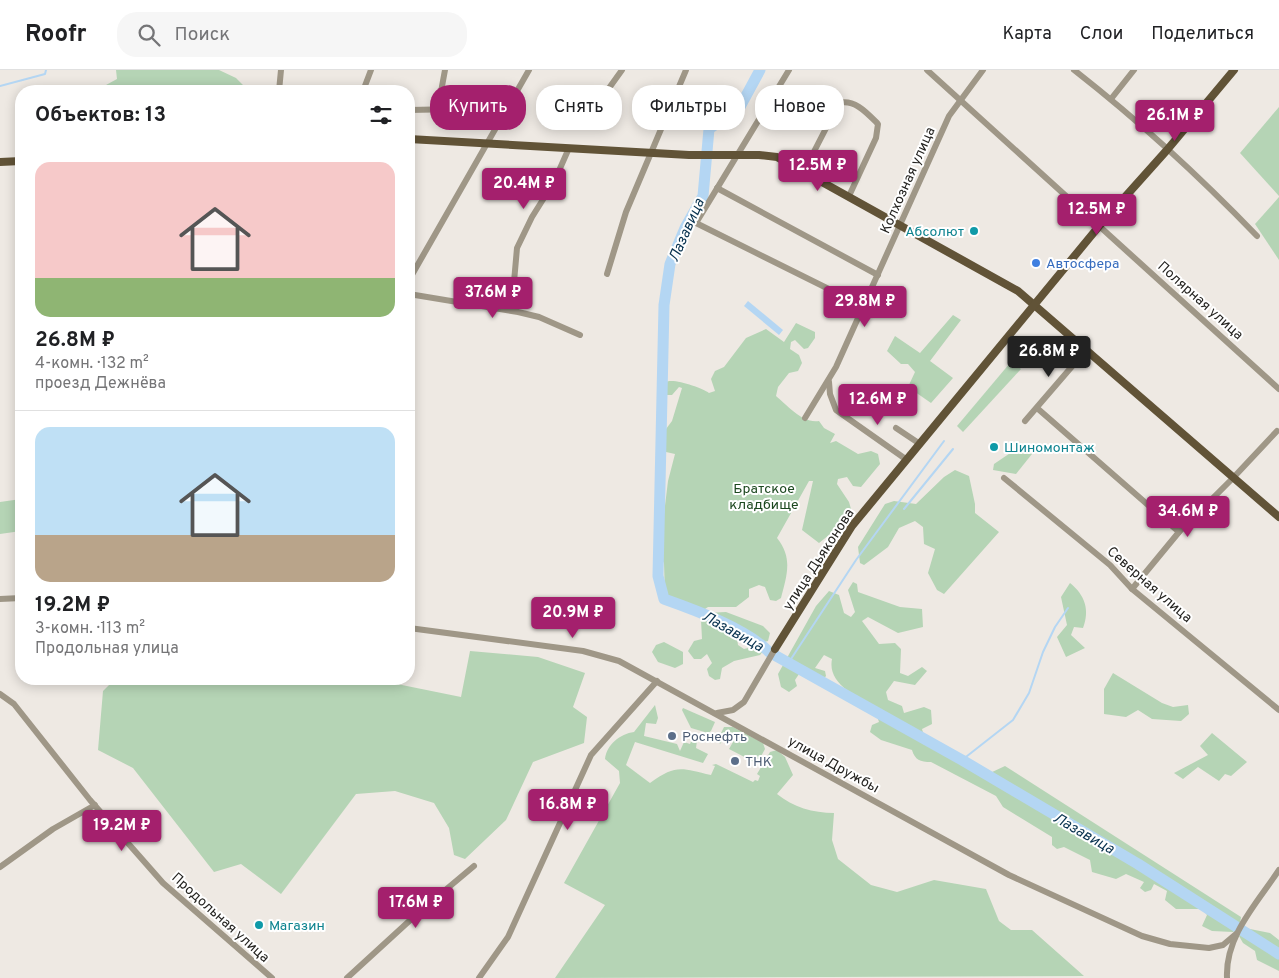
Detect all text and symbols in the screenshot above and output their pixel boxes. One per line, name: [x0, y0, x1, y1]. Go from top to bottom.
search box: [117, 12, 467, 57]
text: Roofr: [25, 20, 87, 50]
icon: search: [135, 21, 163, 49]
text: Поиск: [175, 23, 230, 47]
text: Карта: [1002, 23, 1052, 46]
text: Слои: [1080, 23, 1123, 46]
text: Поделиться: [1151, 23, 1254, 46]
chip: Купить: [430, 85, 526, 130]
chip: Снять: [536, 85, 622, 130]
chip: Фильтры: [632, 85, 745, 130]
chip: Новое: [755, 85, 844, 130]
pin: 26.1M ₽: [1129, 100, 1221, 142]
icon: filters: [367, 101, 395, 129]
text: Объектов: 13: [35, 102, 166, 129]
text: 26.1M ₽: [1146, 106, 1204, 126]
street label: Колхозная улица: [877, 125, 940, 237]
pin: 12.5M ₽: [772, 150, 864, 192]
text: 12.5M ₽: [789, 156, 847, 176]
pin: 20.4M ₽: [478, 168, 570, 210]
text: 20.4M ₽: [493, 174, 555, 194]
icon: home: [170, 194, 260, 284]
pin: 12.5M ₽: [1051, 194, 1143, 236]
water label: Лазавица: [665, 196, 710, 265]
text: 12.5M ₽: [1068, 200, 1126, 220]
place label: Абсолют: [905, 224, 964, 241]
marker: Абсолют: [968, 225, 980, 237]
place label: Автосфера: [1046, 256, 1119, 273]
marker: Автосфера: [1030, 257, 1042, 269]
street label: Полярная улица: [1154, 258, 1246, 344]
pin: 37.6M ₽: [447, 276, 539, 319]
text: 37.6M ₽: [464, 283, 522, 303]
pin: 29.8M ₽: [819, 286, 911, 328]
text: 29.8M ₽: [835, 292, 895, 312]
text: 26.8M ₽: [35, 327, 115, 354]
pin: 26.8M ₽: [1003, 336, 1095, 378]
text: 26.8M ₽: [1019, 342, 1079, 362]
text: 4-комн. · 132 m²: [35, 354, 149, 374]
text: проезд Дежнёва: [35, 374, 166, 394]
pin: 12.6M ₽: [832, 384, 924, 426]
text: 12.6M ₽: [849, 390, 907, 410]
place label: Шиномонтаж: [1004, 440, 1095, 457]
marker: Шиномонтаж: [988, 441, 1000, 453]
icon: home: [170, 460, 260, 550]
park label: Братское кладбище: [729, 481, 799, 514]
pin: 34.6M ₽: [1142, 496, 1234, 538]
text: 34.6M ₽: [1157, 502, 1219, 522]
street label: улица Дьяконова: [780, 506, 858, 614]
street label: Северная улица: [1103, 543, 1195, 627]
text: 19.2M ₽: [35, 592, 110, 619]
pin: 20.9M ₽: [527, 596, 619, 639]
text: 20.9M ₽: [542, 603, 604, 623]
water label: Лазавица: [698, 608, 767, 657]
text: 3-комн. · 113 m²: [35, 619, 145, 639]
text: Продольная улица: [35, 639, 179, 659]
place label: Роснефть: [682, 729, 747, 746]
marker: Роснефть: [666, 730, 678, 742]
street label: улица Дружбы: [785, 733, 882, 797]
place label: ТНК: [745, 754, 772, 771]
marker: ТНК: [729, 755, 741, 767]
pin: 16.8M ₽: [522, 788, 614, 831]
text: 16.8M ₽: [539, 795, 597, 815]
water label: Лазавица: [1049, 809, 1117, 859]
pin: 19.2M ₽: [76, 810, 168, 852]
text: 19.2M ₽: [93, 816, 151, 836]
street label: Продольная улица: [168, 870, 272, 967]
pin: 17.6M ₽: [370, 886, 462, 929]
text: 17.6M ₽: [389, 893, 443, 913]
place label: Магазин: [269, 918, 325, 935]
marker: Магазин: [253, 919, 265, 931]

